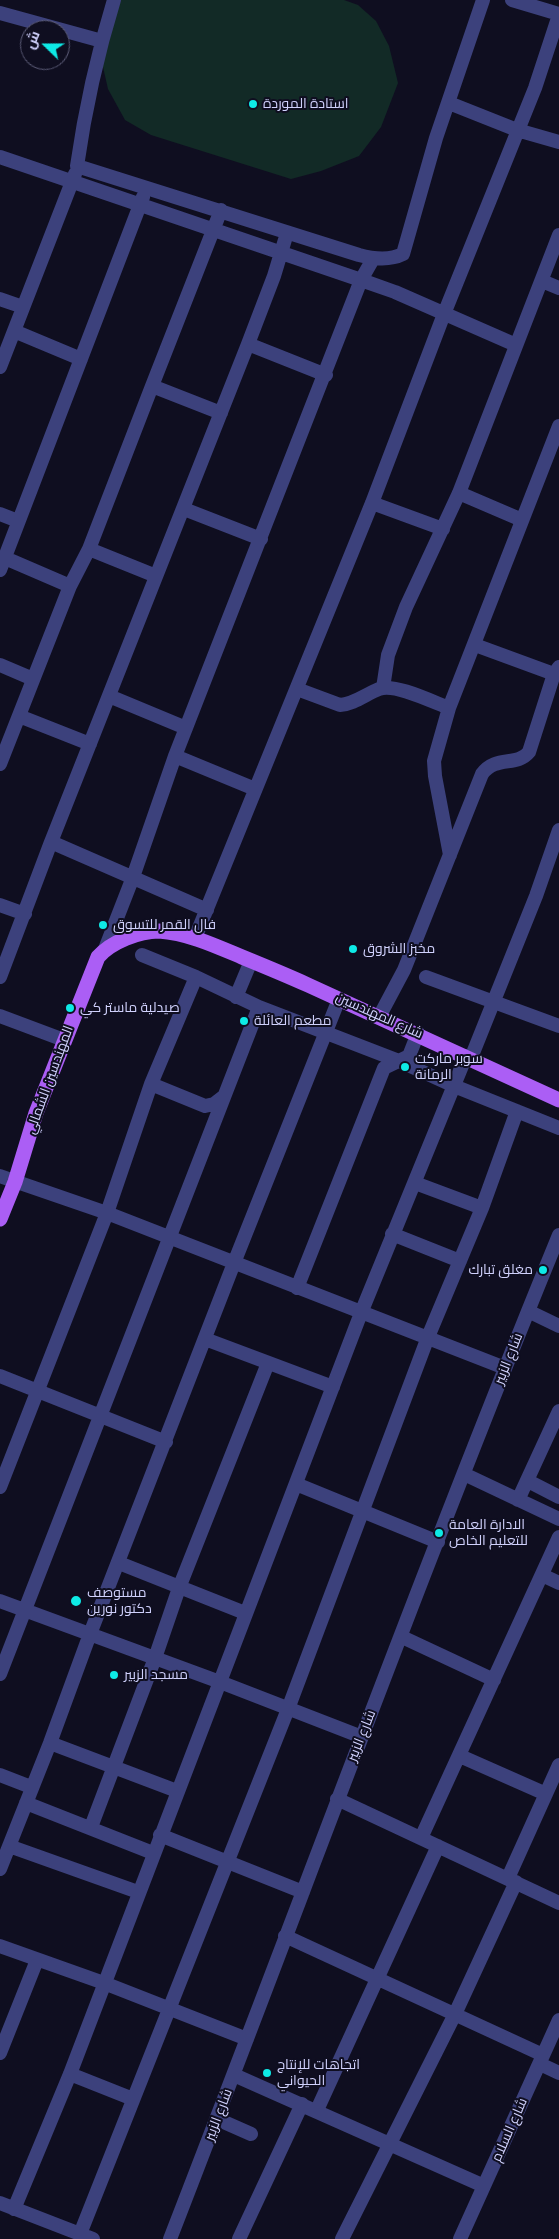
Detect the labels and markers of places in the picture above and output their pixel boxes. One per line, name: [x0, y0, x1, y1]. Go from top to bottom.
place label: استادة الموردة: [263, 96, 348, 112]
marker: استادة الموردة: [247, 98, 259, 110]
place label: فال القمر للتسوق: [113, 917, 216, 933]
marker: فال القمر للتسوق: [97, 919, 109, 931]
place label: مخبز الشروق: [363, 941, 435, 957]
marker: مخبز الشروق: [347, 943, 359, 955]
place label: صيدلية ماستر كي: [80, 1000, 180, 1016]
marker: صيدلية ماستر كي: [64, 1002, 76, 1014]
place label: مطعم العائلة: [254, 1013, 332, 1029]
marker: مطعم العائلة: [238, 1015, 250, 1027]
place label: سوبر ماركت الرمانة: [415, 1051, 483, 1084]
marker: سوبر ماركت الرمانة: [399, 1061, 411, 1073]
place label: مغلق تبارك: [468, 1262, 533, 1278]
marker: مغلق تبارك: [537, 1264, 549, 1276]
place label: الادارة العامة للتعليم الخاص: [449, 1517, 528, 1550]
marker: الادارة العامة للتعليم الخاص: [433, 1527, 445, 1539]
place label: مستوصف دكتور نورين: [87, 1585, 152, 1618]
marker: مستوصف دكتور نورين: [69, 1594, 83, 1608]
place label: مسجد الزبير: [124, 1667, 188, 1683]
marker: مسجد الزبير: [108, 1669, 120, 1681]
place label: اتجاهات للإنتاج الحيواني: [277, 2057, 360, 2090]
marker: اتجاهات للإنتاج الحيواني: [261, 2067, 273, 2079]

